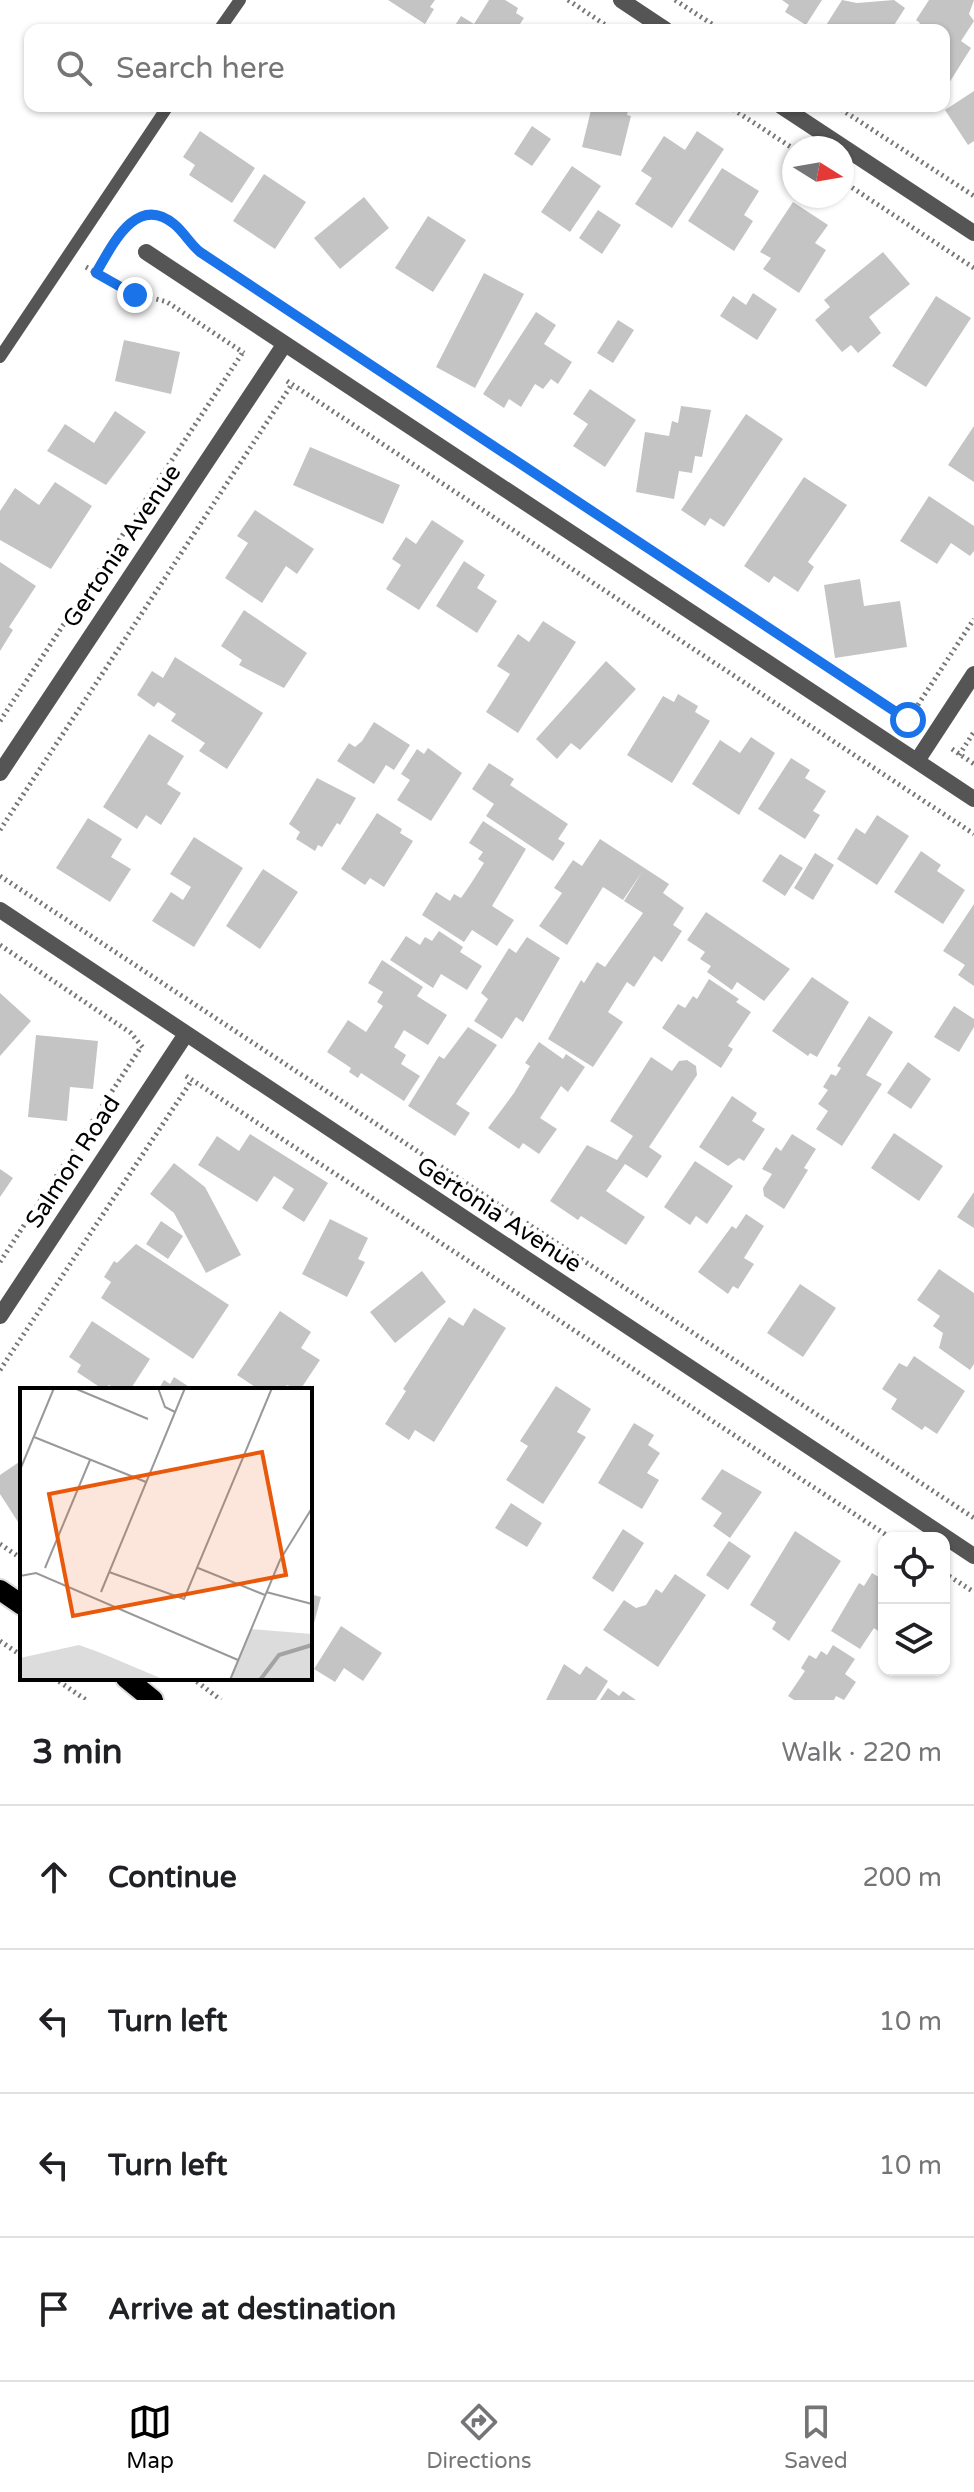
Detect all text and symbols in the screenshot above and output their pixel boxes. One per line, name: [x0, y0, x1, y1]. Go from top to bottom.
search box: [24, 24, 950, 112]
icon: search: [52, 46, 96, 90]
text: Search here: [116, 50, 285, 87]
north arrow: [782, 136, 854, 208]
route end: [117, 277, 153, 313]
street label: Gertonia Avenue: [57, 459, 187, 633]
route start: [890, 702, 926, 738]
street label: Salmon Road: [19, 1090, 127, 1234]
street label: Gertonia Avenue: [411, 1151, 587, 1279]
inset map: [20, 1388, 312, 1680]
map controls: [878, 1532, 950, 1676]
button: locate: [878, 1532, 950, 1604]
button: layers: [878, 1604, 950, 1676]
text: 3 min: [32, 1732, 123, 1773]
text: Walk · 220 m: [782, 1737, 942, 1768]
icon: ahead: [32, 1855, 76, 1899]
text: Continue: [108, 1859, 237, 1896]
text: 200 m: [862, 1862, 942, 1893]
icon: left: [32, 1999, 76, 2043]
text: Turn left: [108, 2003, 227, 2040]
text: 10 m: [879, 2006, 942, 2037]
icon: left: [32, 2143, 76, 2187]
text: Turn left: [108, 2147, 227, 2184]
text: 10 m: [879, 2150, 942, 2181]
icon: arrive: [32, 2287, 76, 2331]
text: Arrive at destination: [108, 2291, 396, 2328]
tab: Map: [126, 2400, 174, 2474]
tab: Directions: [426, 2400, 532, 2474]
tab: Saved: [784, 2400, 848, 2474]

